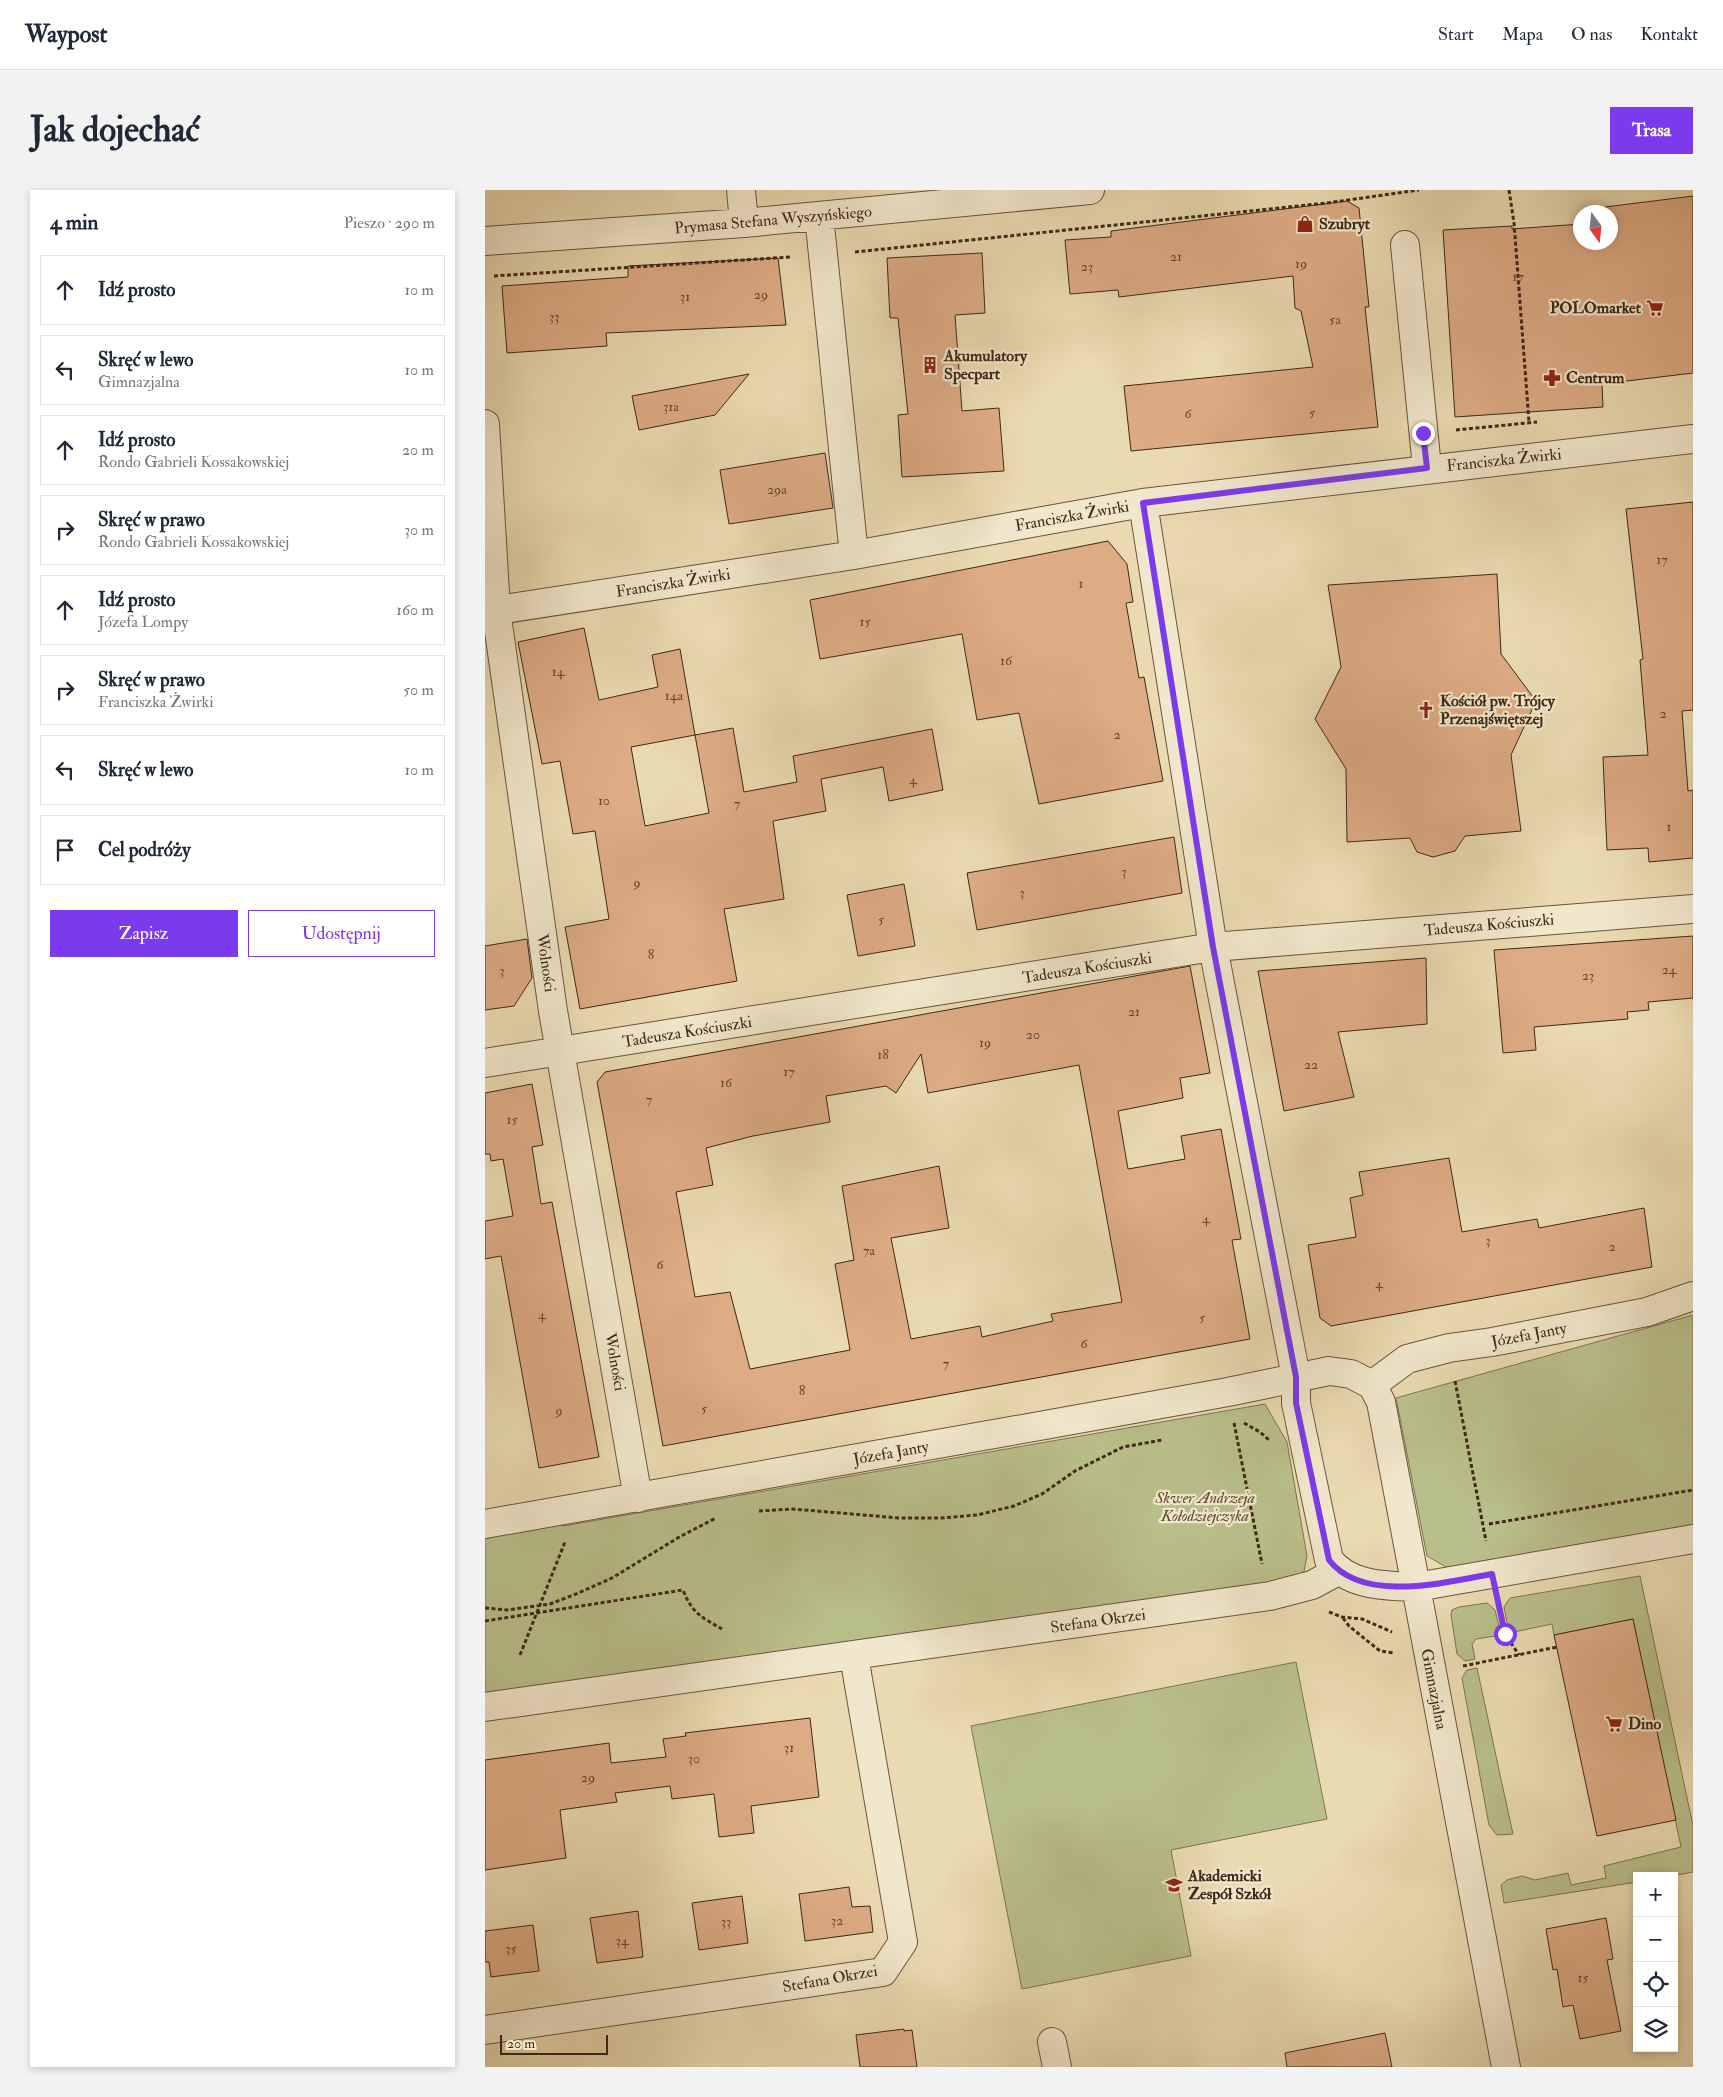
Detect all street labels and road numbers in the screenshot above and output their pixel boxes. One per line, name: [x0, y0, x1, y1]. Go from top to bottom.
street label: Prymasa Stefana Wyszyńskiego: [673, 201, 873, 239]
street label: Franciszka Żwirki: [1445, 443, 1562, 476]
street label: Franciszka Żwirki: [1013, 495, 1131, 536]
street label: Franciszka Żwirki: [614, 563, 732, 602]
street label: Tadeusza Kościuszki: [1423, 909, 1555, 941]
street label: Wolności: [532, 932, 560, 993]
street label: Tadeusza Kościuszki: [1021, 948, 1153, 988]
street label: Tadeusza Kościuszki: [621, 1012, 753, 1052]
street label: Józefa Janty: [1489, 1318, 1570, 1353]
street label: Wolności: [600, 1330, 630, 1393]
street label: Józefa Janty: [851, 1436, 932, 1471]
street label: Stefana Okrzei: [1049, 1604, 1147, 1638]
street label: Gimnazjalna: [1416, 1647, 1452, 1732]
street label: Stefana Okrzei: [781, 1961, 879, 1997]

